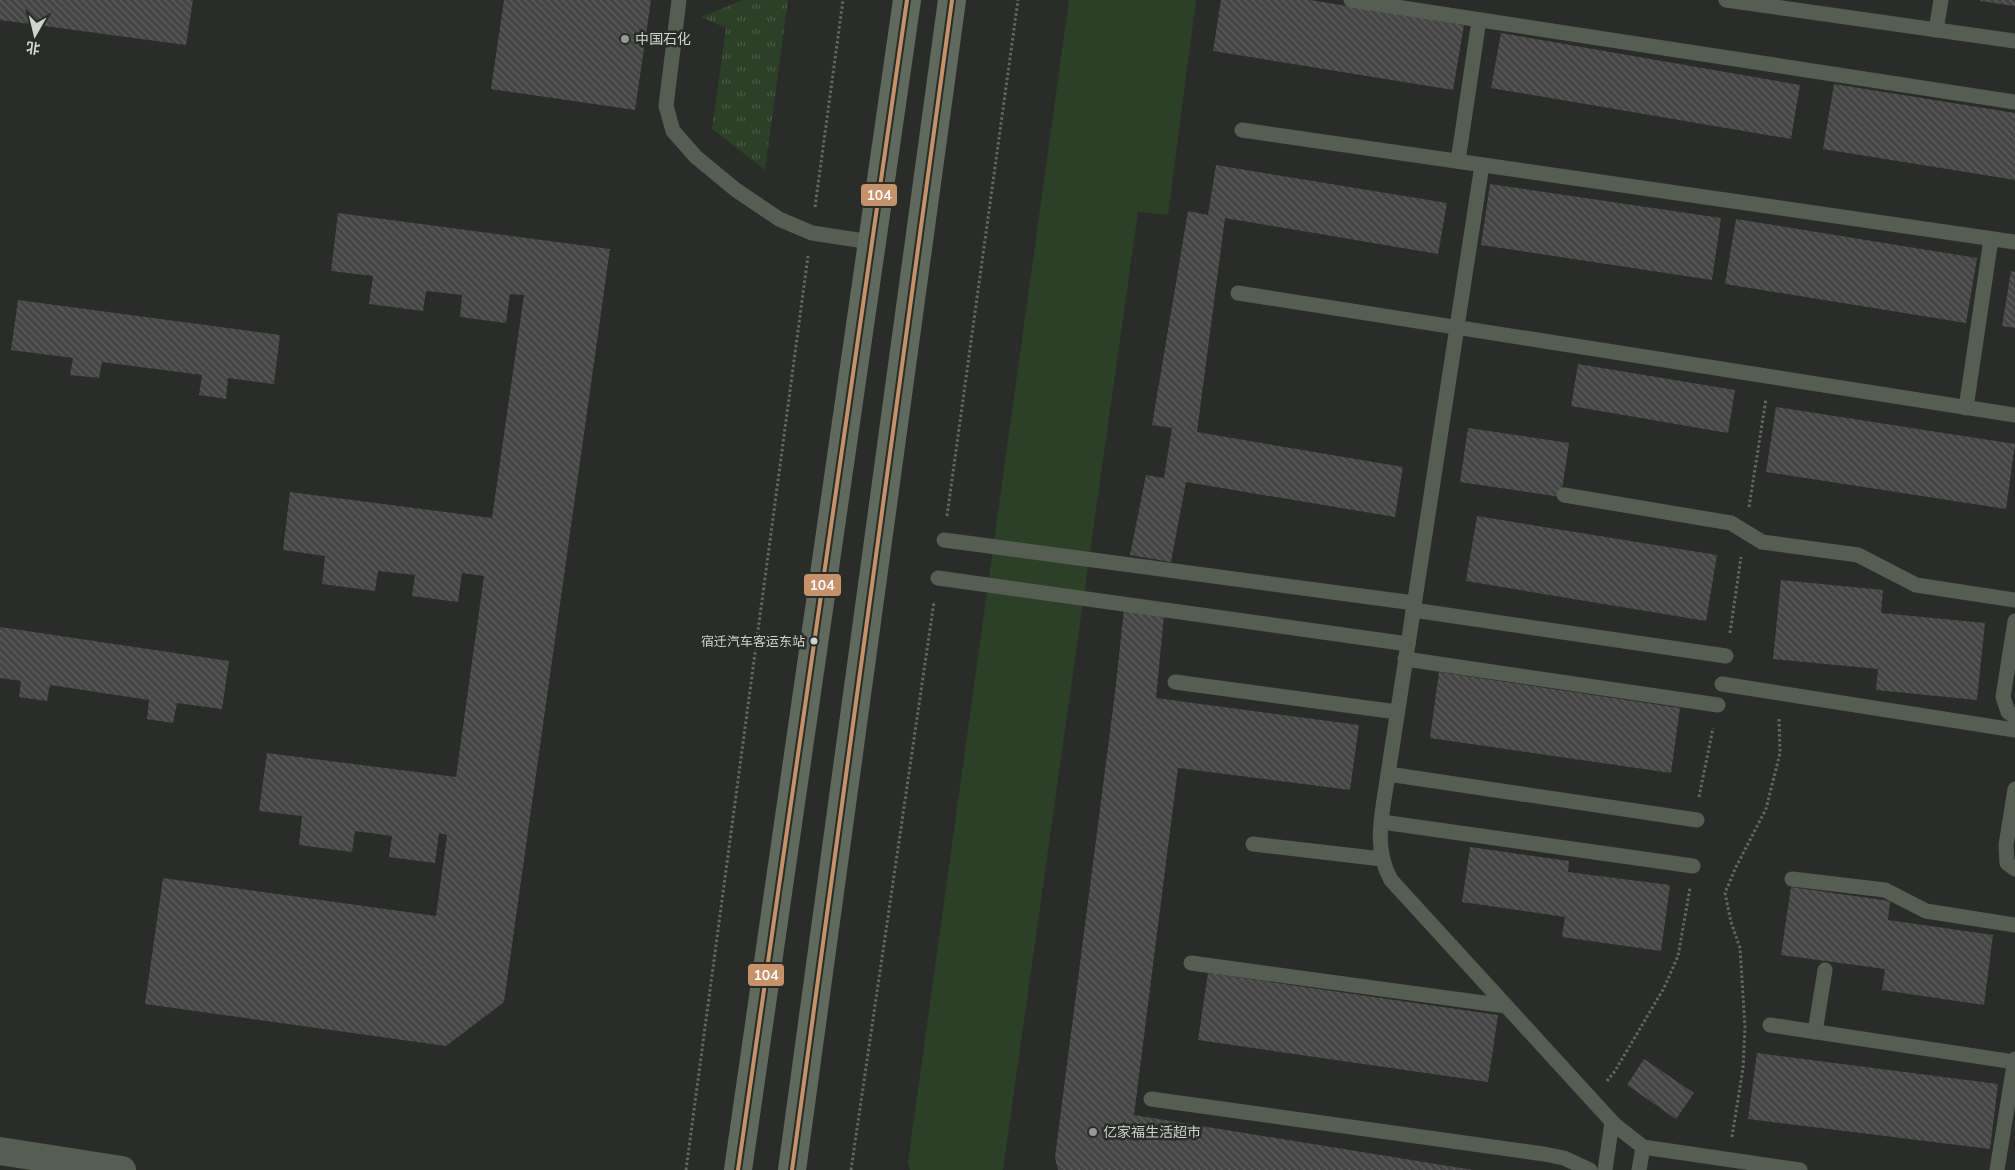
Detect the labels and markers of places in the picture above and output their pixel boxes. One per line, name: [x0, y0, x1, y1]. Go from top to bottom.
place label: 中国石化: [635, 30, 691, 48]
marker: 中国石化: [619, 33, 631, 45]
place label: 宿迁汽车客运东站: [701, 633, 805, 649]
marker: 宿迁汽车客运东站: [809, 636, 819, 646]
place label: 亿家福生活超市: [1103, 1123, 1201, 1141]
marker: 亿家福生活超市: [1087, 1126, 1099, 1138]

